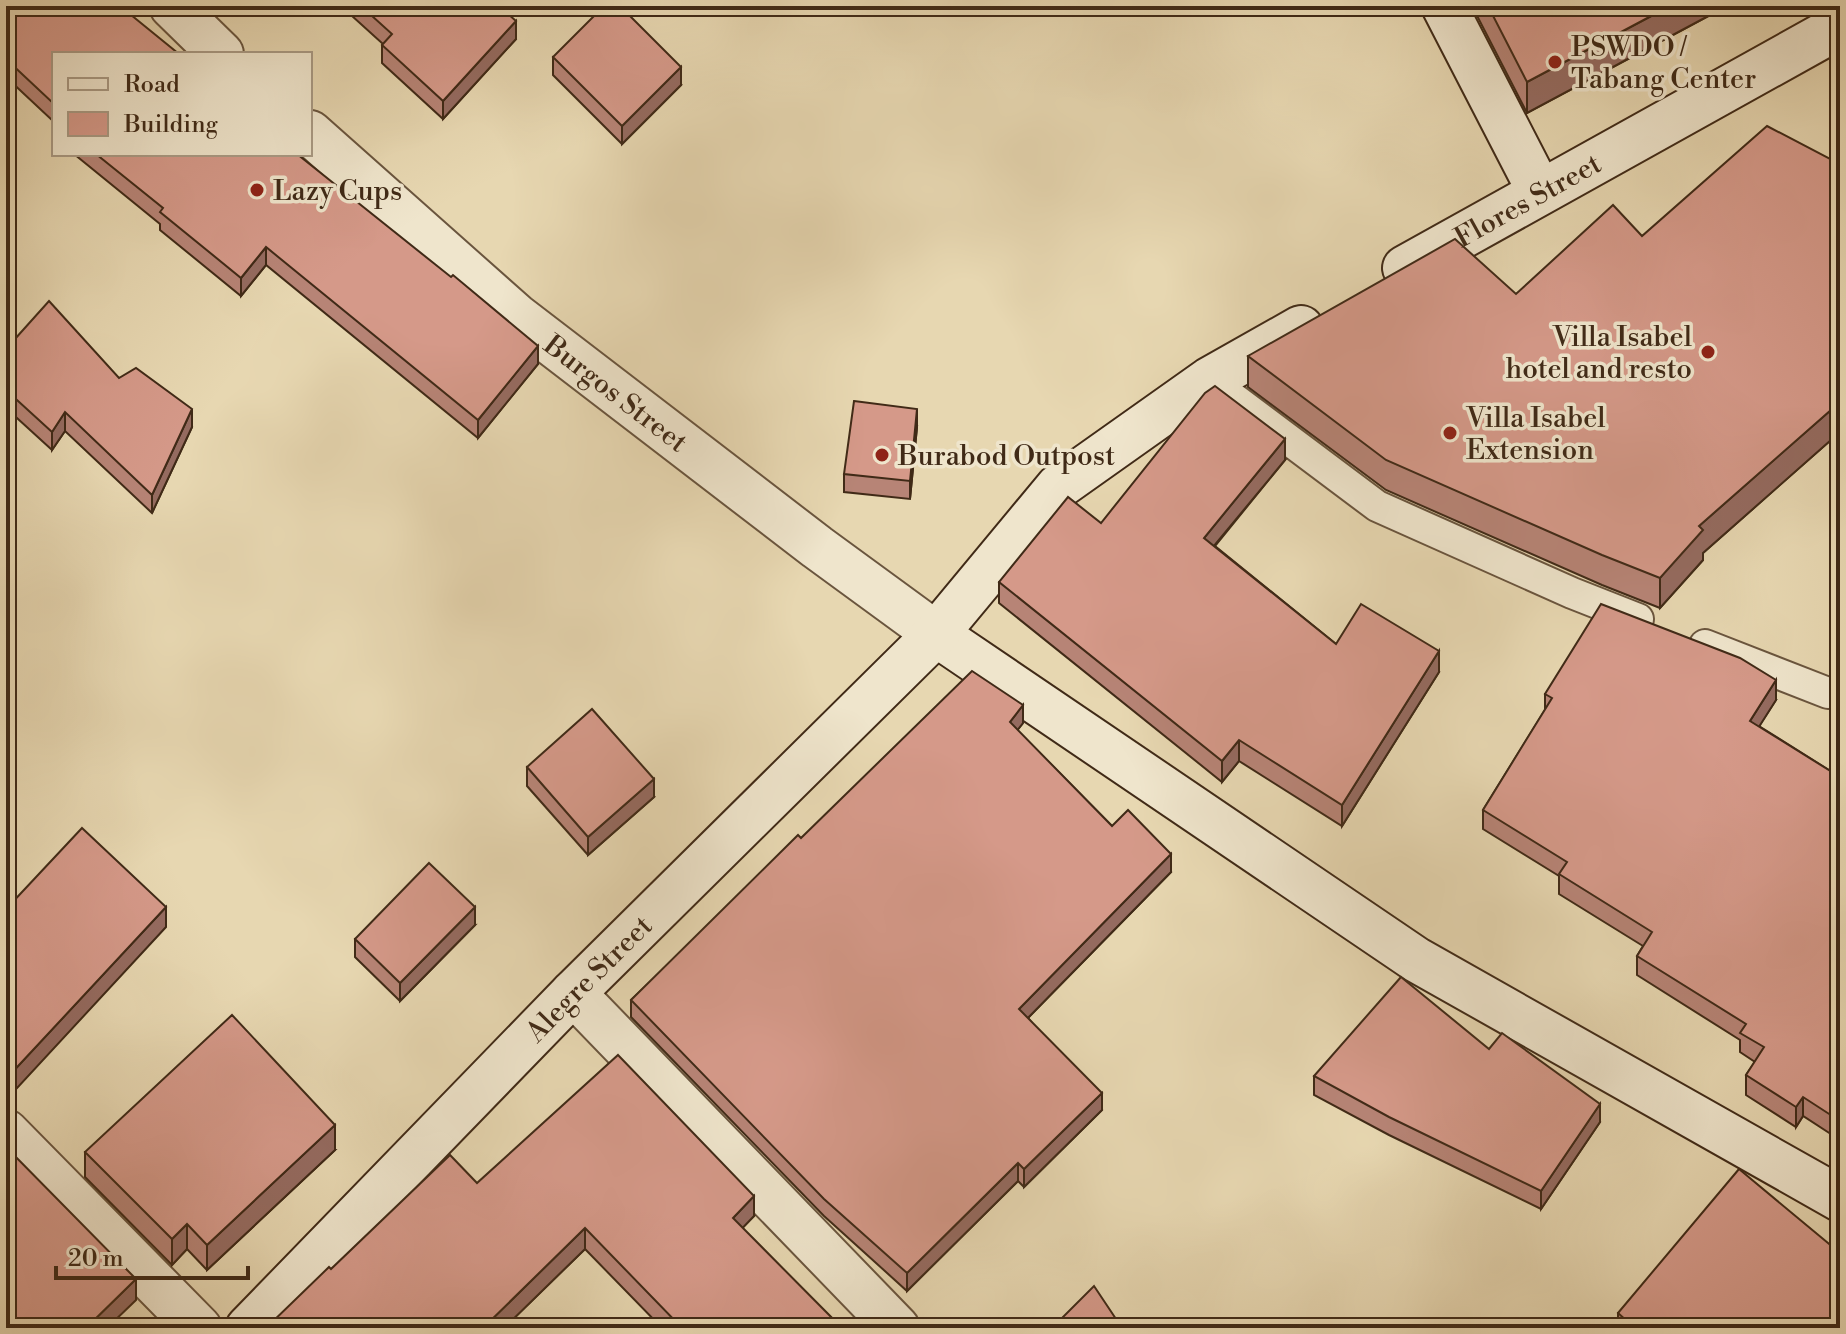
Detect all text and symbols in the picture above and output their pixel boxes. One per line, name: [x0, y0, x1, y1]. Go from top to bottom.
place label: PSWDO / Tabang Center: [1571, 30, 1756, 97]
legend: [52, 52, 312, 156]
marker: PSWDO / Tabang Center: [1546, 53, 1564, 71]
text: Road: [124, 70, 180, 100]
text: Building: [123, 110, 218, 140]
street label: Flores Street: [1449, 146, 1608, 256]
place label: Lazy Cups: [273, 174, 402, 209]
marker: Lazy Cups: [248, 181, 266, 199]
place label: Villa Isabel hotel and resto: [1506, 320, 1692, 387]
street label: Burgos Street: [536, 327, 694, 460]
marker: Villa Isabel hotel and resto: [1699, 343, 1717, 361]
place label: Villa Isabel Extension: [1465, 401, 1606, 468]
marker: Villa Isabel Extension: [1441, 424, 1459, 442]
place label: Burabod Outpost: [897, 439, 1115, 474]
marker: Burabod Outpost: [873, 446, 891, 464]
street label: Alegre Street: [518, 909, 660, 1051]
scale bar: [56, 1230, 248, 1280]
text: 20 m: [68, 1244, 124, 1274]

